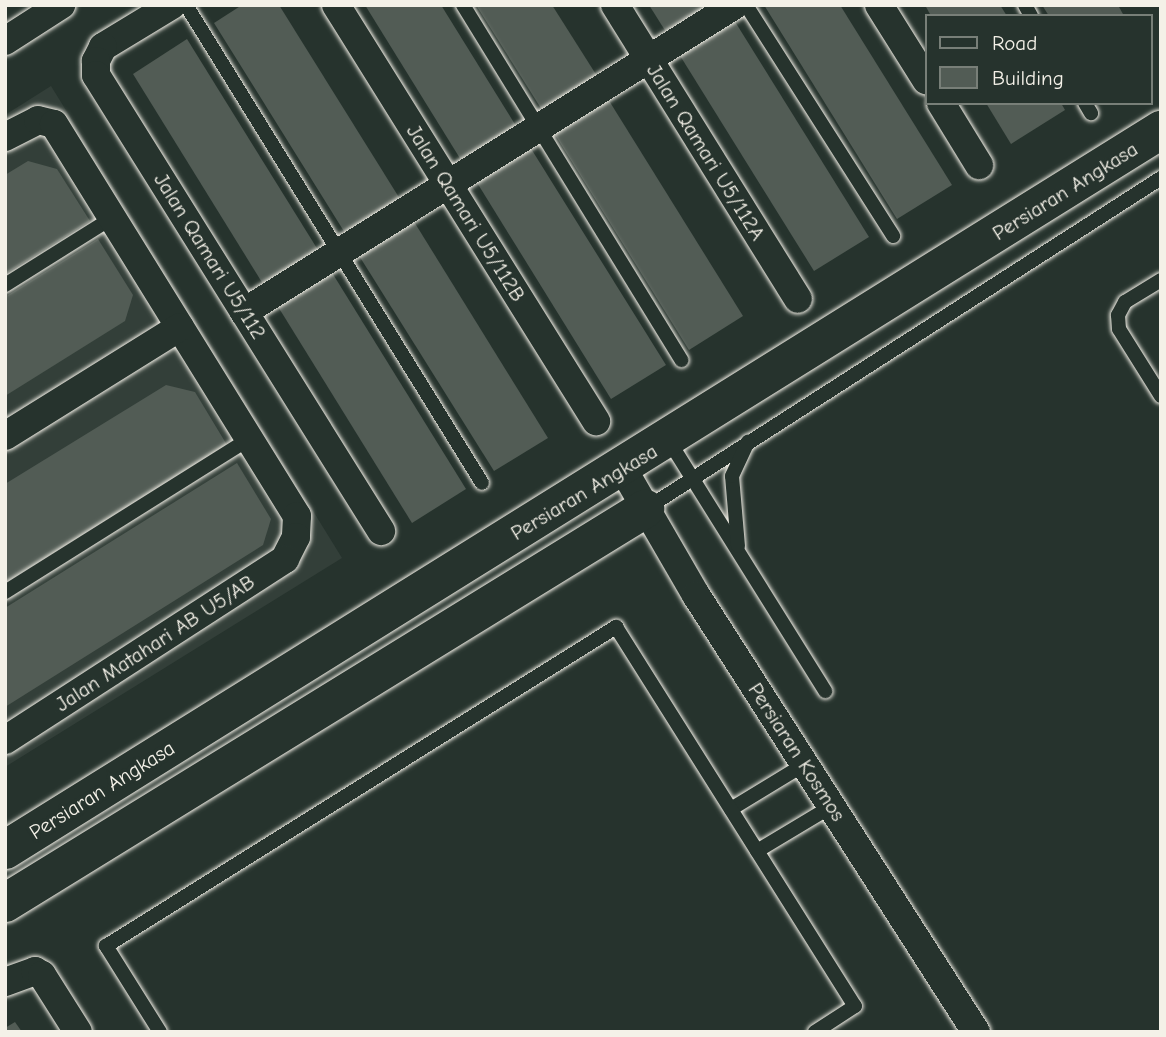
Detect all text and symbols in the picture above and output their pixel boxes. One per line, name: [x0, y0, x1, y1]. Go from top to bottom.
legend: [925, 14, 1152, 105]
text: Road: [992, 31, 1037, 55]
street label: Jalan Qamari U5/112A: [641, 59, 771, 245]
text: Building: [992, 66, 1064, 90]
street label: Jalan Qamari U5/112B: [401, 120, 531, 306]
street label: Persiaran Angkasa: [988, 136, 1142, 246]
street label: Jalan Qamari U5/112: [149, 168, 271, 344]
street label: Persiaran Angkasa: [506, 438, 662, 546]
street label: Jalan Matahari AB U5/AB: [51, 569, 259, 717]
street label: Persiaran Kosmos: [743, 678, 851, 826]
street label: Persiaran Angkasa: [25, 735, 179, 845]

